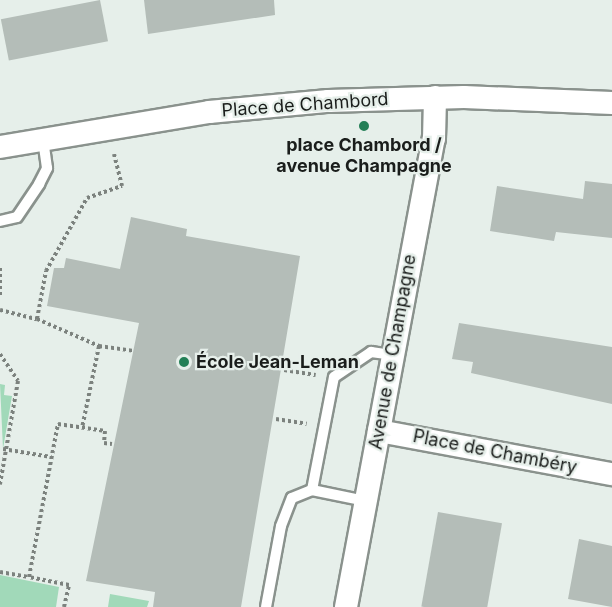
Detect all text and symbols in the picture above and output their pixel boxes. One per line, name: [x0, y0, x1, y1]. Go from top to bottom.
street label: Place de Chambord: [221, 88, 389, 122]
marker: place Chambord / avenue Champagne: [357, 119, 371, 133]
place label: place Chambord / avenue Champagne: [276, 135, 452, 178]
street label: Avenue de Champagne: [365, 253, 421, 451]
place label: École Jean-Leman: [196, 351, 359, 373]
marker: École Jean-Leman: [177, 355, 191, 369]
street label: Place de Chambéry: [411, 425, 579, 479]

